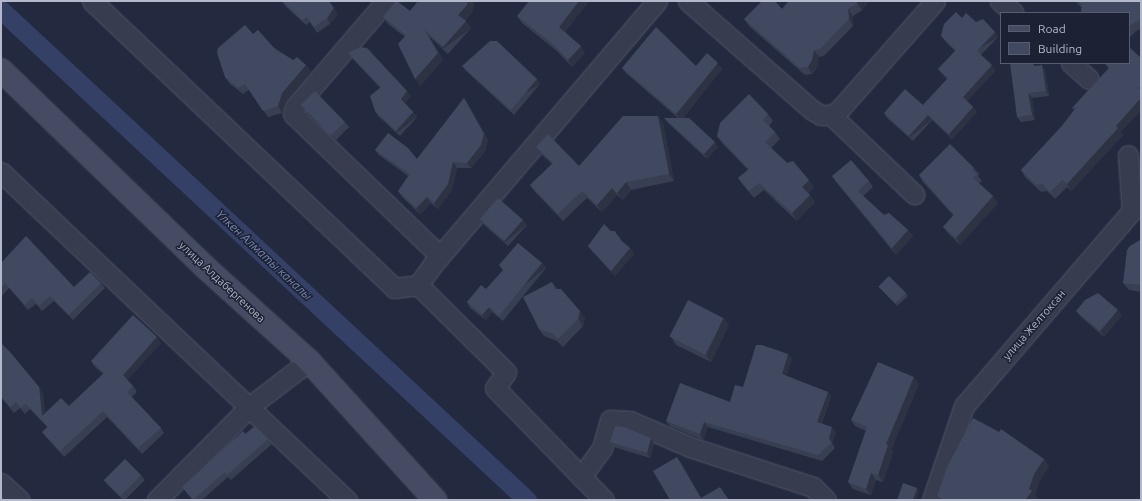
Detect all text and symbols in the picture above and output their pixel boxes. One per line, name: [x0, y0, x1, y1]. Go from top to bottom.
legend: [1000, 12, 1130, 64]
text: Road: [1038, 22, 1066, 35]
text: Building: [1038, 42, 1082, 55]
water label: Үлкен Алматы каналы: [213, 207, 315, 303]
street label: улица Алдабергенова: [176, 239, 268, 325]
street label: улица Желтоксан: [1000, 287, 1068, 363]

